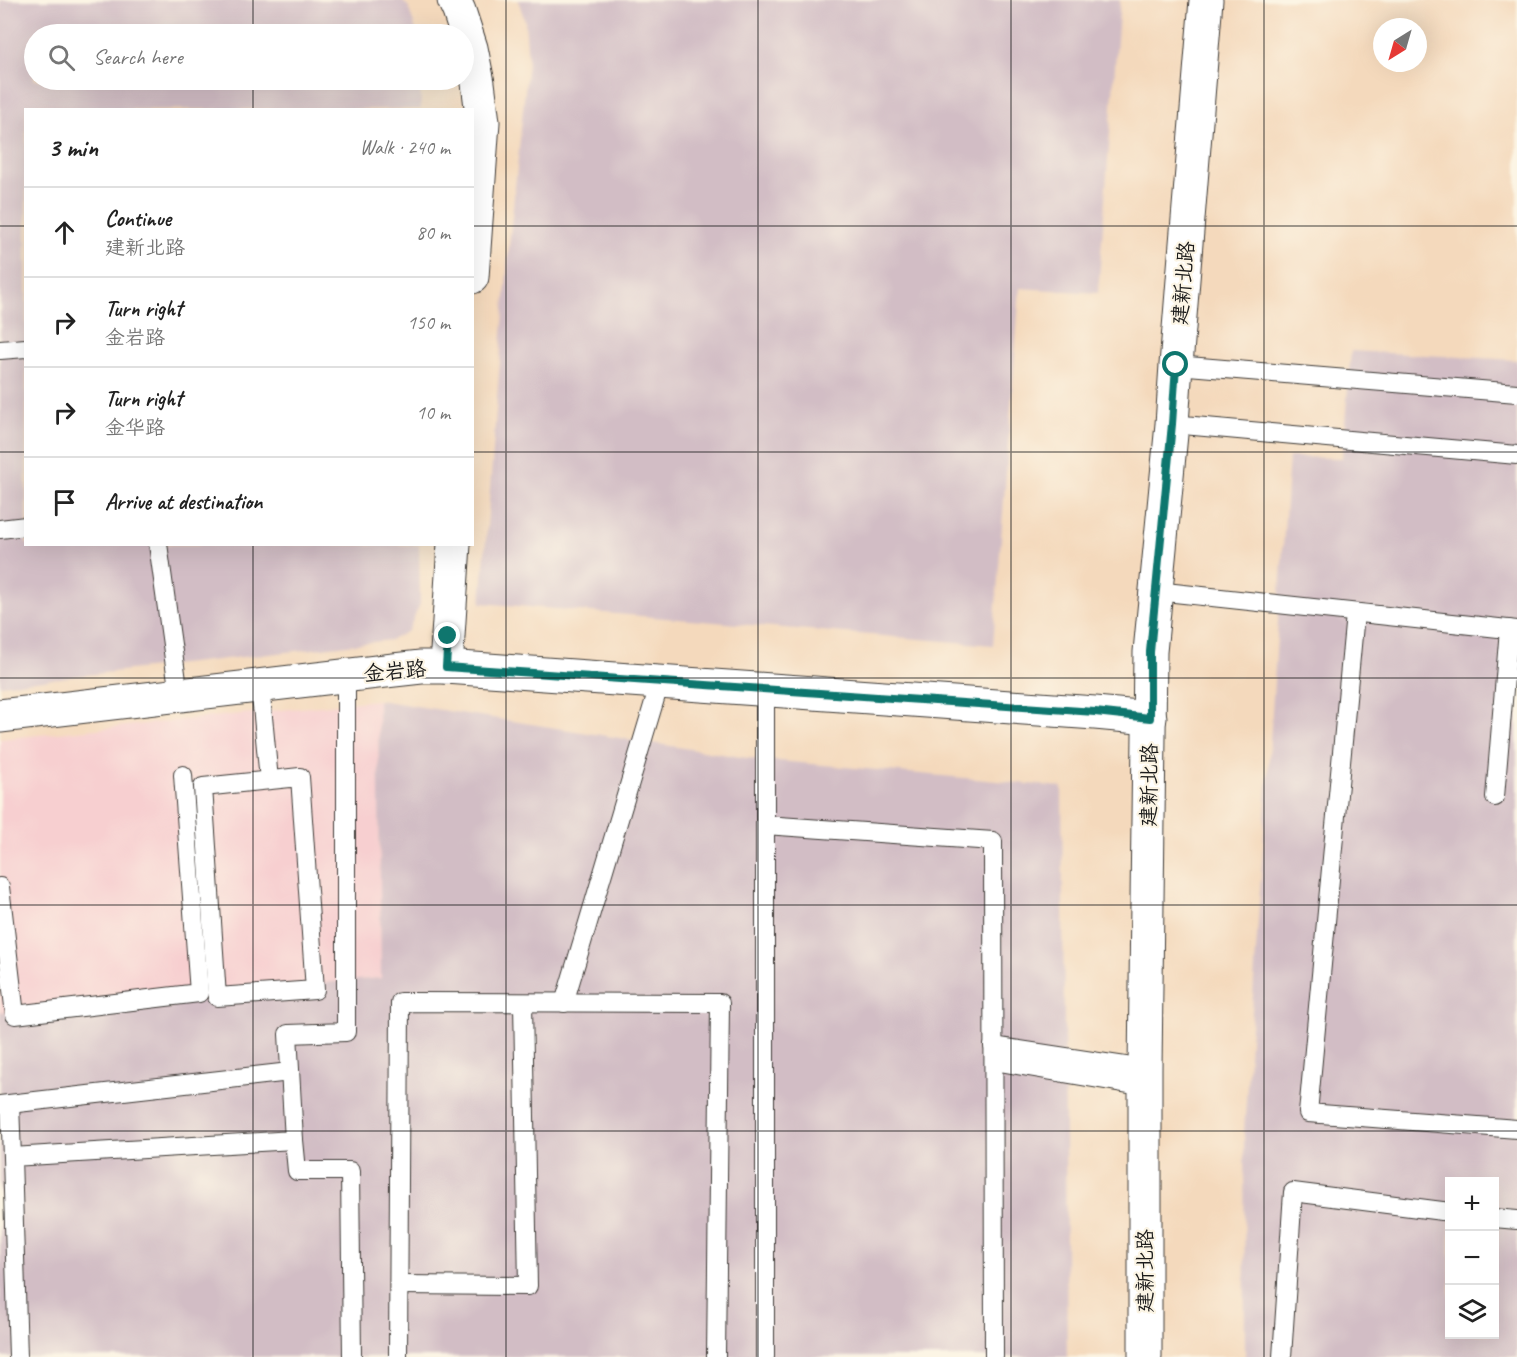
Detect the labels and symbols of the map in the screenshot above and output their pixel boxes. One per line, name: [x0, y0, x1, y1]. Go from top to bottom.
north arrow: [1373, 18, 1427, 72]
street label: 建新北路: [1166, 240, 1200, 326]
route start: [1162, 351, 1188, 377]
route end: [434, 622, 460, 648]
street label: 金岩路: [362, 655, 428, 687]
street label: 建新北路: [1135, 743, 1163, 827]
street label: 建新北路: [1132, 1229, 1158, 1313]

